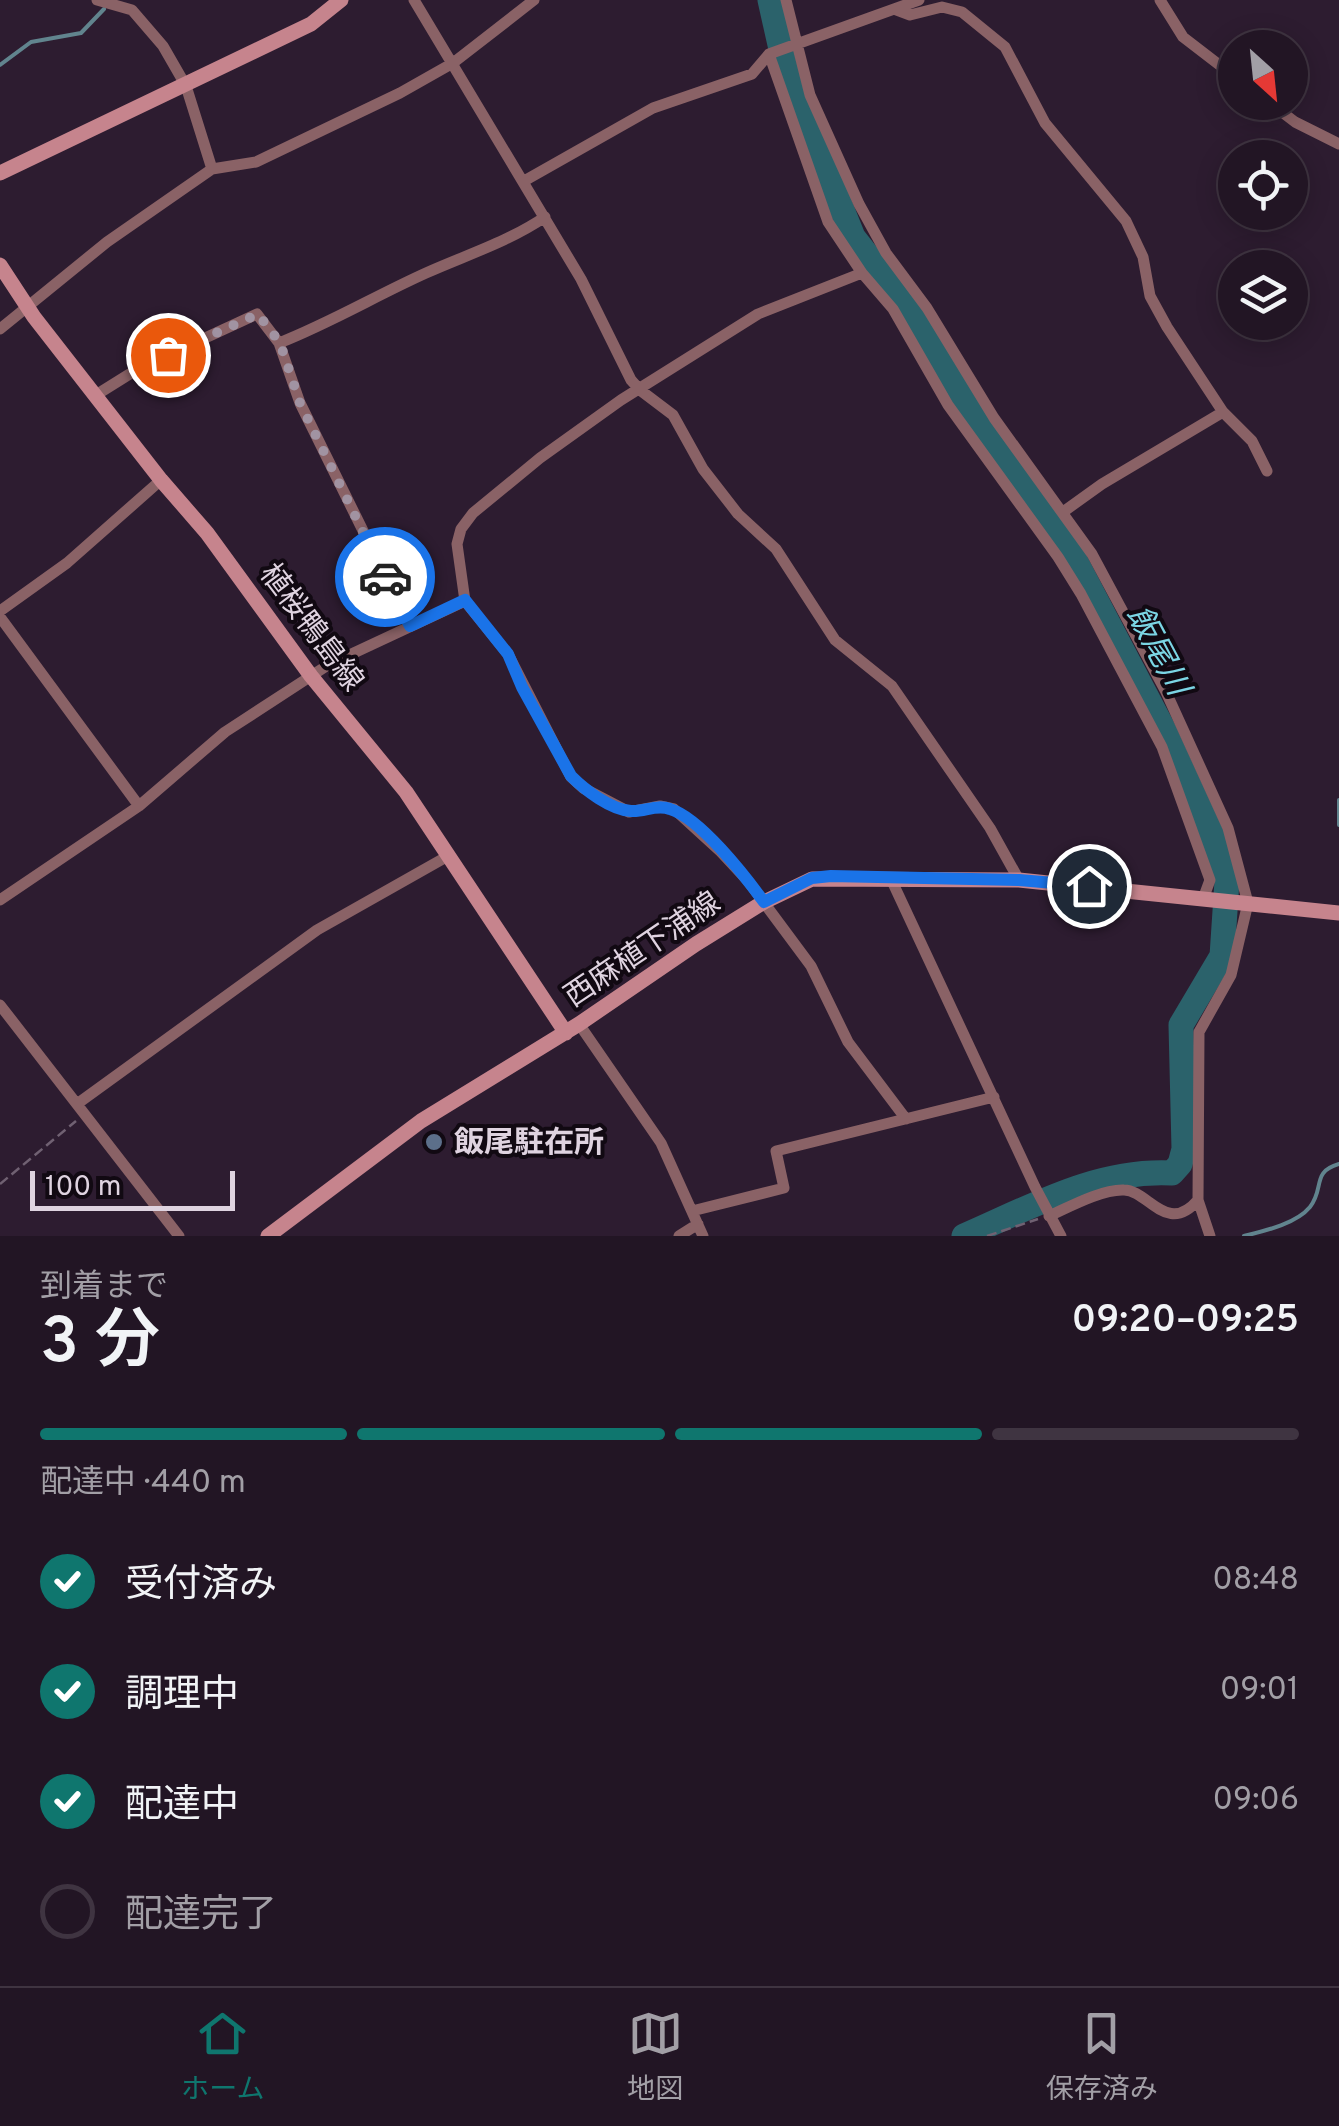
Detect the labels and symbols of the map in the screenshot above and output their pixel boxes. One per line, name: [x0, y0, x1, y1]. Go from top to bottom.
north arrow: [1218, 30, 1308, 120]
pin: [126, 313, 211, 398]
courier: [335, 527, 435, 627]
street label: 植桜鴨島線: [250, 557, 370, 700]
water label: 飯尾川: [1116, 600, 1198, 706]
pin: [1047, 844, 1132, 929]
street label: 西麻植下浦線: [558, 885, 728, 1017]
place label: 飯尾駐在所: [454, 1126, 604, 1163]
marker: 飯尾駐在所: [423, 1131, 445, 1153]
scale bar: [30, 1166, 235, 1210]

